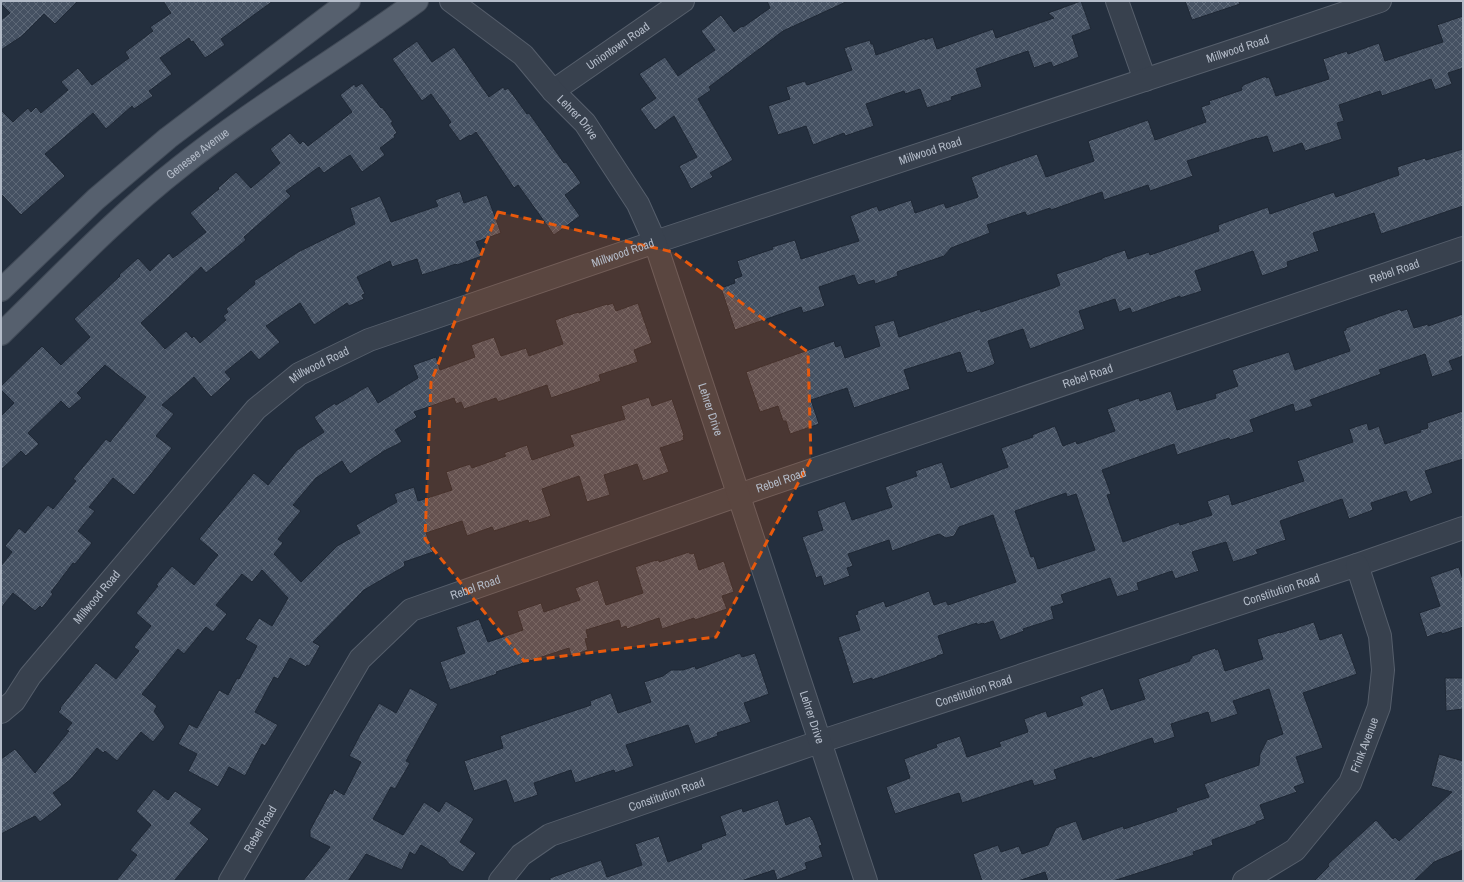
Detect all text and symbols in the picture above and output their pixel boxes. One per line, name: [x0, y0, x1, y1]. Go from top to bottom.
street label: Uniontown Road: [583, 19, 653, 74]
street label: Millwood Road: [1204, 31, 1271, 67]
street label: Lehrer Drive: [554, 92, 602, 143]
street label: Genesee Avenue: [163, 124, 232, 183]
street label: Millwood Road: [897, 133, 964, 169]
street label: Millwood Road: [589, 235, 656, 271]
street label: Rebel Road: [1367, 255, 1422, 287]
street label: Millwood Road: [286, 343, 352, 387]
street label: Rebel Road: [1060, 360, 1115, 392]
street label: Lehrer Drive: [694, 381, 727, 438]
street label: Rebel Road: [754, 465, 808, 497]
street label: Millwood Road: [70, 567, 124, 627]
street label: Constitution Road: [1241, 570, 1322, 610]
street label: Rebel Road: [448, 571, 502, 604]
street label: Constitution Road: [933, 671, 1014, 711]
street label: Lehrer Drive: [796, 689, 828, 746]
street label: Frink Avenue: [1347, 715, 1382, 775]
street label: Constitution Road: [626, 774, 707, 815]
street label: Rebel Road: [240, 803, 280, 856]

